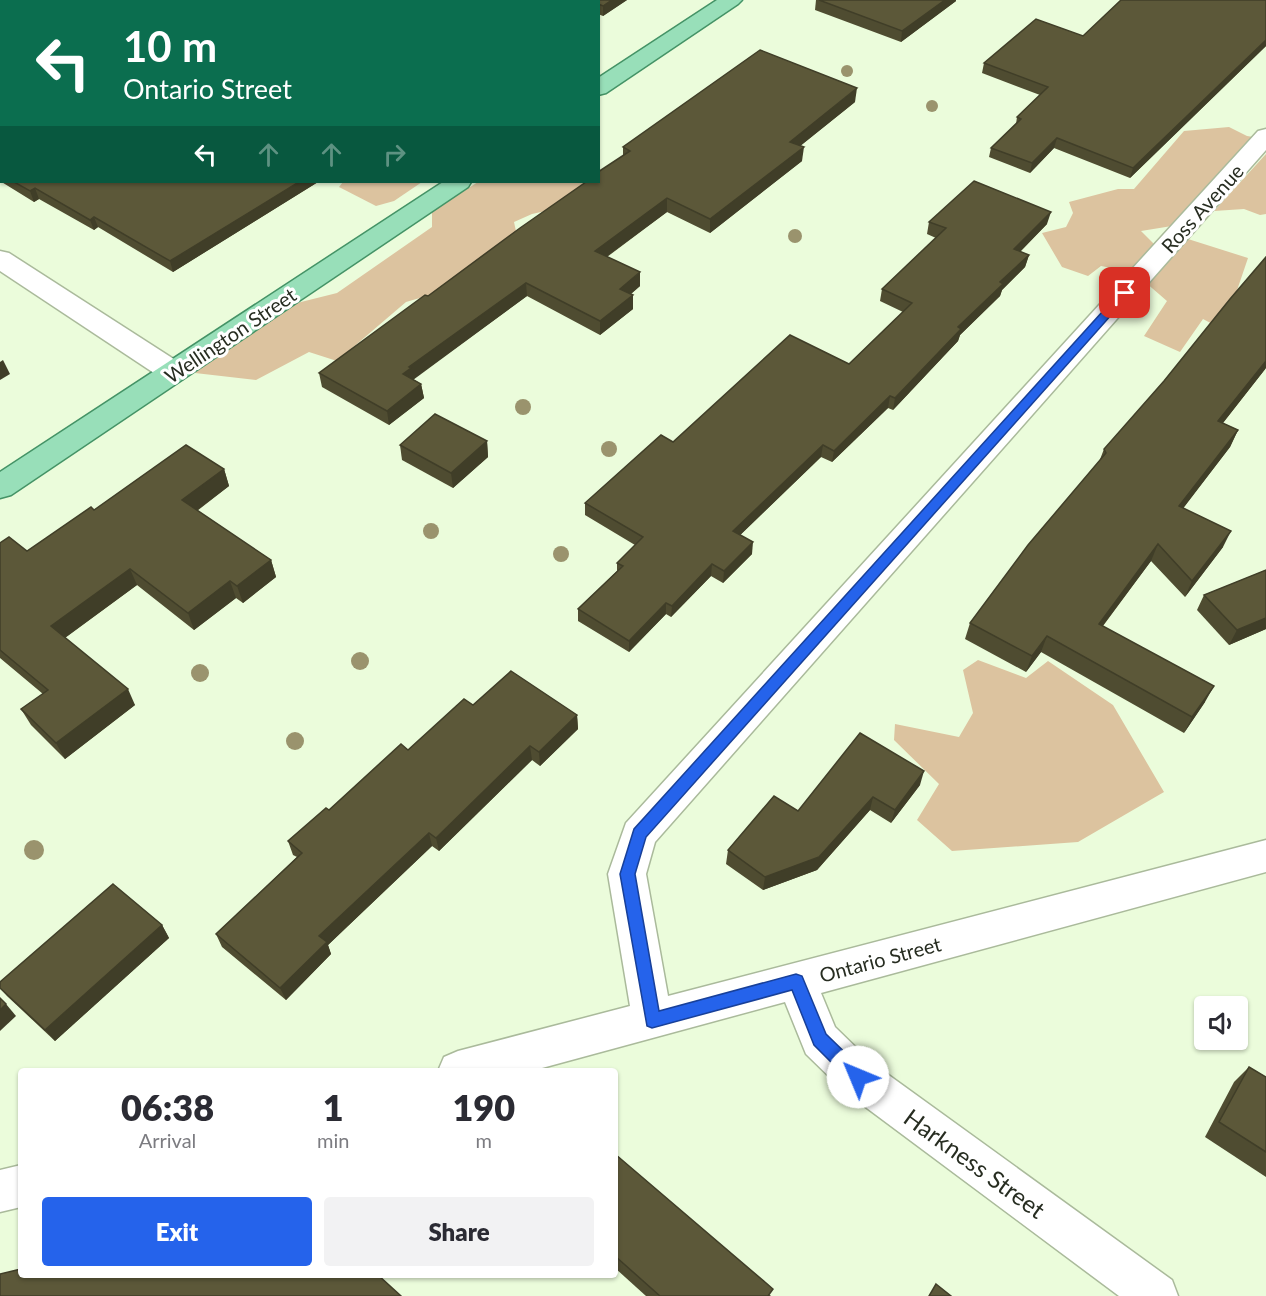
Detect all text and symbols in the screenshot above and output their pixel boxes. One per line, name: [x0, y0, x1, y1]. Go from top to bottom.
text: 10 m: [123, 21, 217, 71]
icon: left: [24, 24, 102, 102]
text: Ontario Street: [123, 72, 292, 105]
icon: left: [189, 138, 222, 171]
icon: ahead: [252, 138, 285, 171]
icon: ahead: [315, 138, 348, 171]
icon: right: [378, 138, 411, 171]
street label: Ross Avenue: [1156, 159, 1248, 257]
pin: [1099, 267, 1150, 318]
icon: arrive: [1108, 276, 1141, 309]
street label: Wellington Street: [160, 282, 300, 388]
street label: Ontario Street: [816, 931, 944, 987]
map controls: [1194, 996, 1248, 1050]
button: sound: [1194, 996, 1248, 1050]
position arrow: [826, 1045, 890, 1109]
text: 06:38: [121, 1085, 214, 1129]
text: 1: [323, 1085, 344, 1129]
text: 190: [452, 1085, 515, 1129]
street label: Harkness Street: [899, 1102, 1051, 1224]
text: Arrival: [139, 1128, 196, 1152]
text: min: [317, 1128, 349, 1152]
text: m: [475, 1128, 492, 1152]
button: Exit: [42, 1197, 312, 1266]
button: Share: [324, 1197, 594, 1266]

